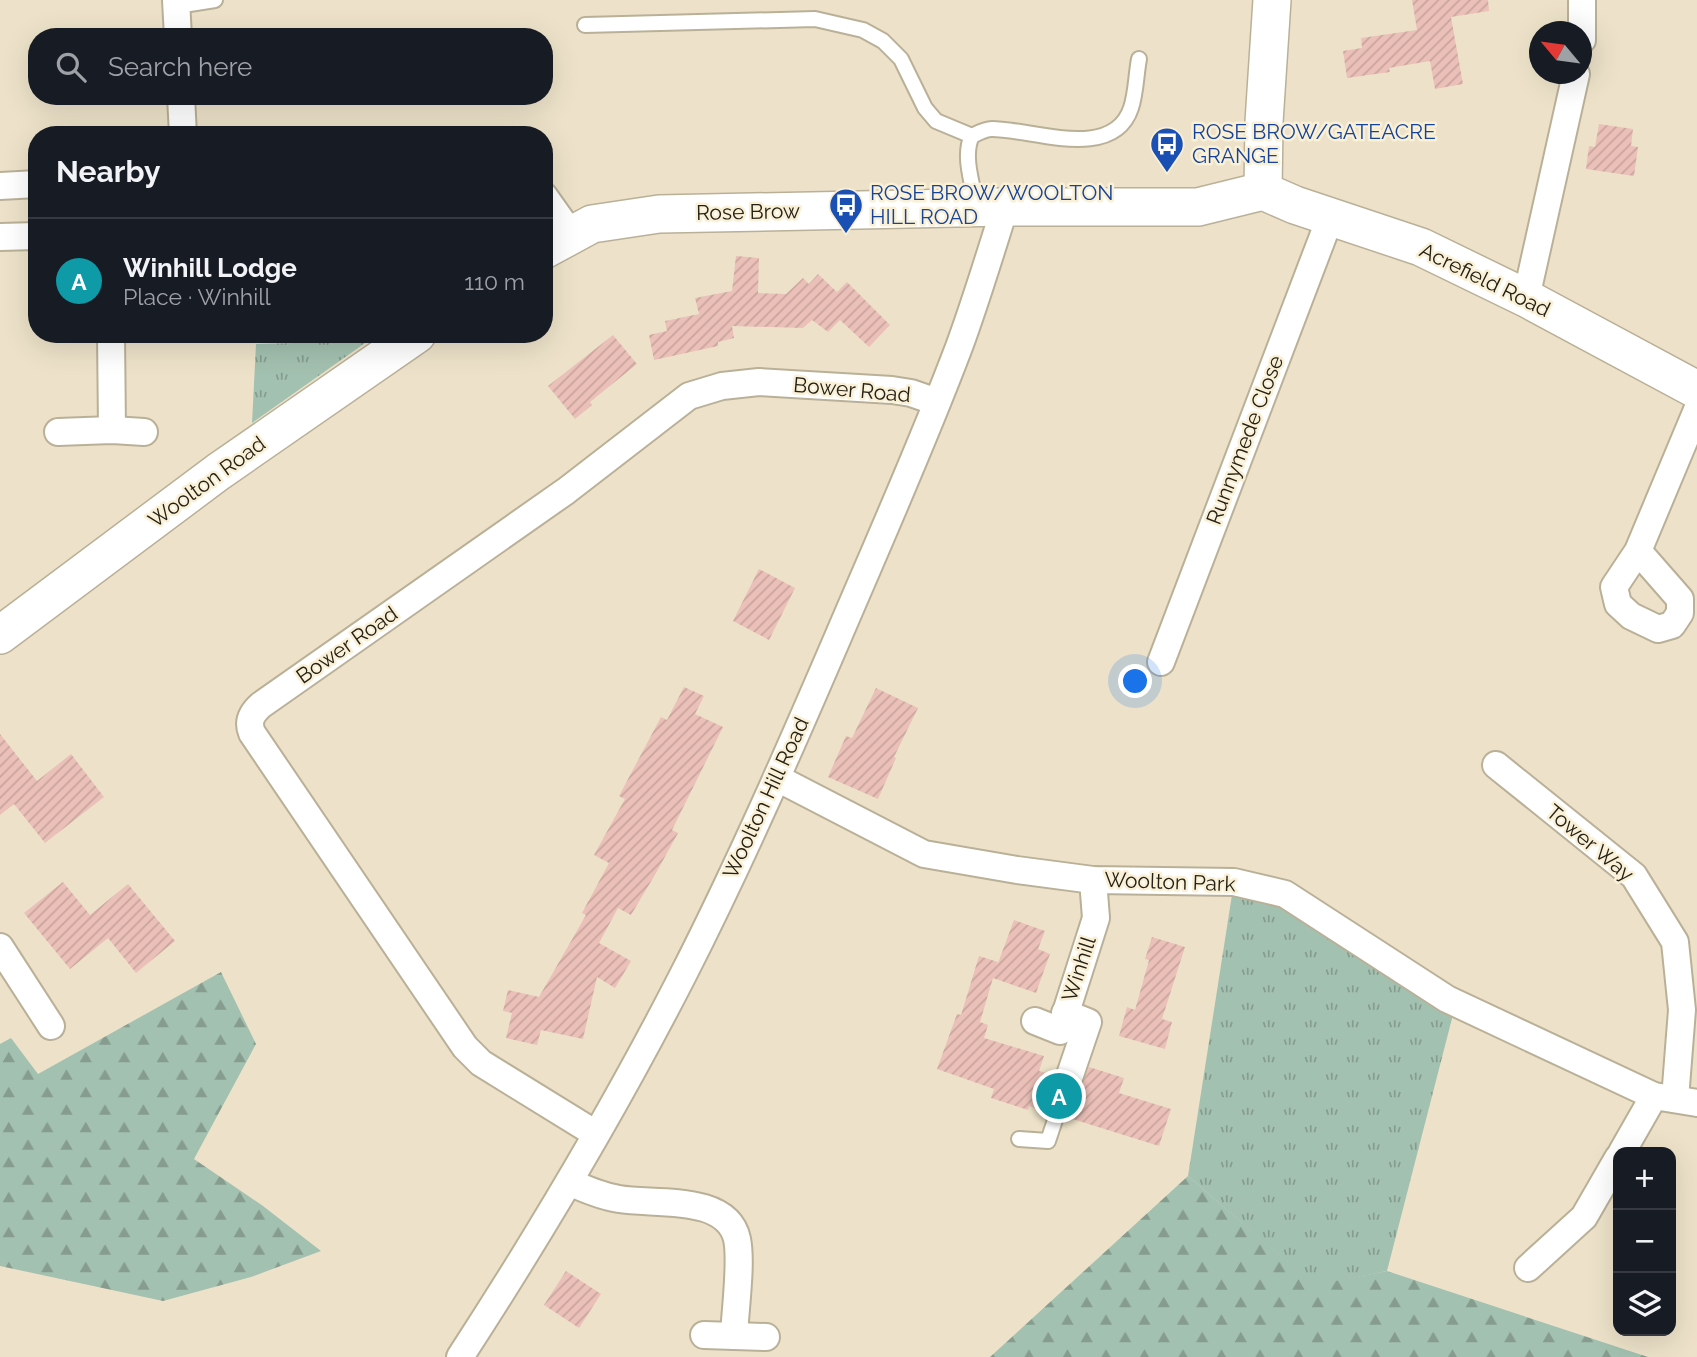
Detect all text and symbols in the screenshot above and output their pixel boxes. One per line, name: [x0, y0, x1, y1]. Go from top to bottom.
north arrow: [1529, 21, 1592, 84]
search box: [28, 28, 553, 105]
icon: search: [52, 48, 90, 86]
text: Search here: [108, 52, 252, 82]
place label: ROSE BROW/GATEACRE GRANGE: [1192, 119, 1436, 168]
bus stop icon: ROSE BROW/GATEACRE GRANGE: [1148, 125, 1186, 174]
text: Nearby: [56, 154, 160, 189]
place label: ROSE BROW/WOOLTON HILL ROAD: [870, 180, 1113, 229]
bus stop icon: ROSE BROW/WOOLTON HILL ROAD: [827, 186, 865, 235]
street label: Rose Brow: [696, 198, 800, 225]
street label: Acrefield Road: [1416, 237, 1555, 322]
text: Winhill Lodge: [123, 253, 297, 283]
text: A: [71, 268, 87, 295]
text: 110 m: [464, 268, 525, 295]
text: Place · Winhill: [123, 283, 271, 310]
street label: Runnymede Close: [1201, 352, 1288, 528]
street label: Bower Road: [792, 372, 912, 407]
street label: Woolton Road: [143, 431, 270, 532]
street label: Bower Road: [291, 601, 402, 689]
your location: [1118, 664, 1152, 698]
street label: Woolton Hill Road: [717, 713, 814, 882]
street label: Tower Way: [1542, 799, 1639, 886]
street label: Woolton Park: [1104, 867, 1236, 896]
street label: Winhill: [1056, 933, 1101, 1005]
pin: A: [1036, 1070, 1082, 1122]
map controls: [1613, 1147, 1676, 1336]
button: +: [1613, 1147, 1676, 1210]
button: −: [1613, 1210, 1676, 1273]
button: layers: [1613, 1273, 1676, 1336]

